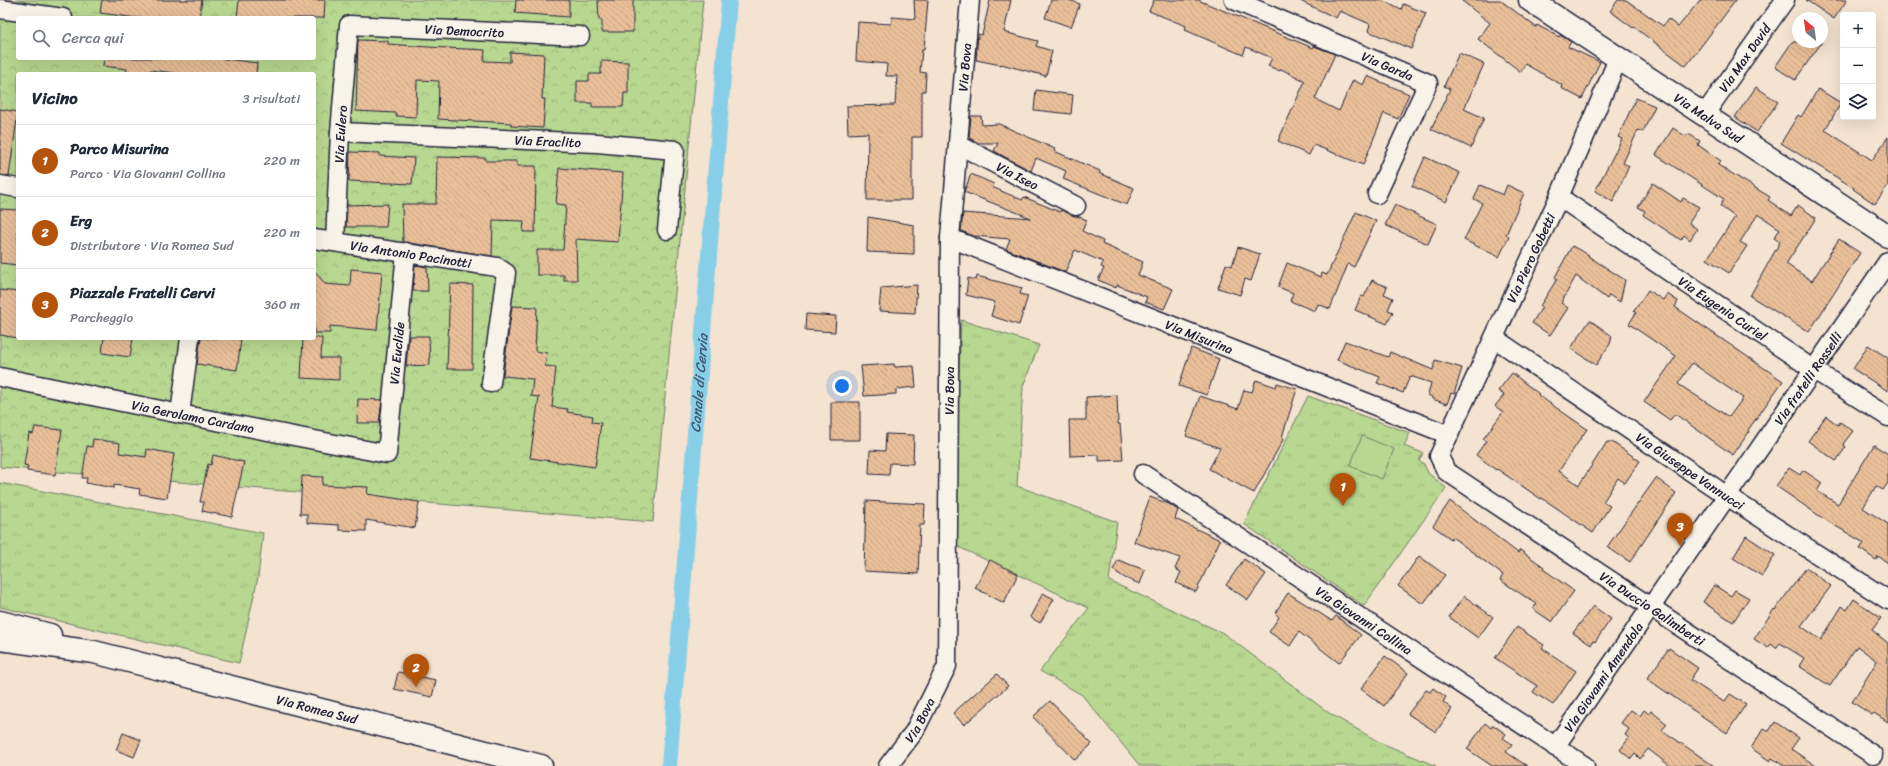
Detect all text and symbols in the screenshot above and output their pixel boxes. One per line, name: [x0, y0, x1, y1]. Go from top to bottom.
north arrow: [1792, 12, 1828, 48]
map controls: [1840, 12, 1876, 120]
button: +: [1840, 12, 1876, 48]
search box: [16, 16, 316, 60]
street label: Via Democrito: [424, 17, 505, 44]
street label: Via Max David: [1712, 18, 1777, 97]
text: Cerca qui: [62, 25, 124, 51]
icon: search: [30, 27, 52, 49]
street label: Via Bova: [951, 42, 978, 92]
street label: Via Garda: [1358, 44, 1418, 87]
button: −: [1840, 48, 1876, 84]
text: Vicino: [32, 83, 78, 113]
button: layers: [1840, 84, 1876, 120]
street label: Via Malva Sud: [1669, 86, 1749, 150]
text: 3 risultati: [242, 87, 300, 110]
street label: Via Eulero: [327, 104, 354, 164]
street label: Via Eraclito: [514, 128, 582, 154]
text: Parco Misurina: [70, 136, 169, 162]
text: 1: [42, 149, 48, 172]
text: 220 m: [263, 149, 300, 172]
street label: Via Iseo: [992, 155, 1043, 196]
text: Parco · Via Giovanni Collina: [70, 162, 226, 185]
text: Erg: [70, 208, 92, 234]
street label: Via Piero Gobetti: [1500, 209, 1562, 307]
text: 2: [41, 221, 49, 244]
text: 220 m: [263, 221, 300, 244]
street label: Via Antonio Pacinotti: [349, 233, 473, 274]
text: Distributore · Via Romea Sud: [70, 234, 233, 257]
street label: Via Eugenio Curiel: [1674, 270, 1772, 347]
text: Piazzale Fratelli Cervi: [70, 280, 215, 306]
text: 3: [41, 293, 49, 316]
text: 360 m: [264, 293, 300, 316]
text: Parcheggio: [70, 306, 133, 329]
street label: Via Misurina: [1162, 313, 1237, 360]
street label: Via Euclide: [382, 320, 411, 385]
street label: Via fratelli Rosselli: [1767, 327, 1848, 430]
water label: Canale di Cervia: [683, 332, 715, 433]
street label: Via Bova: [937, 366, 961, 415]
your location: [832, 376, 852, 396]
street label: Via Gerolamo Cardano: [130, 393, 257, 440]
street label: Via Giuseppe Vannucci: [1631, 426, 1750, 516]
pin: 1: [1330, 473, 1356, 506]
pin: 3: [1667, 513, 1693, 546]
street label: Via Duccio Galimberti: [1595, 565, 1710, 652]
street label: Via Giovanni Collina: [1311, 579, 1418, 661]
street label: Via Giovanni Amendola: [1557, 617, 1649, 737]
pin: 2: [403, 654, 429, 687]
street label: Via Romea Sud: [274, 687, 361, 731]
street label: Via Bova: [898, 693, 941, 748]

